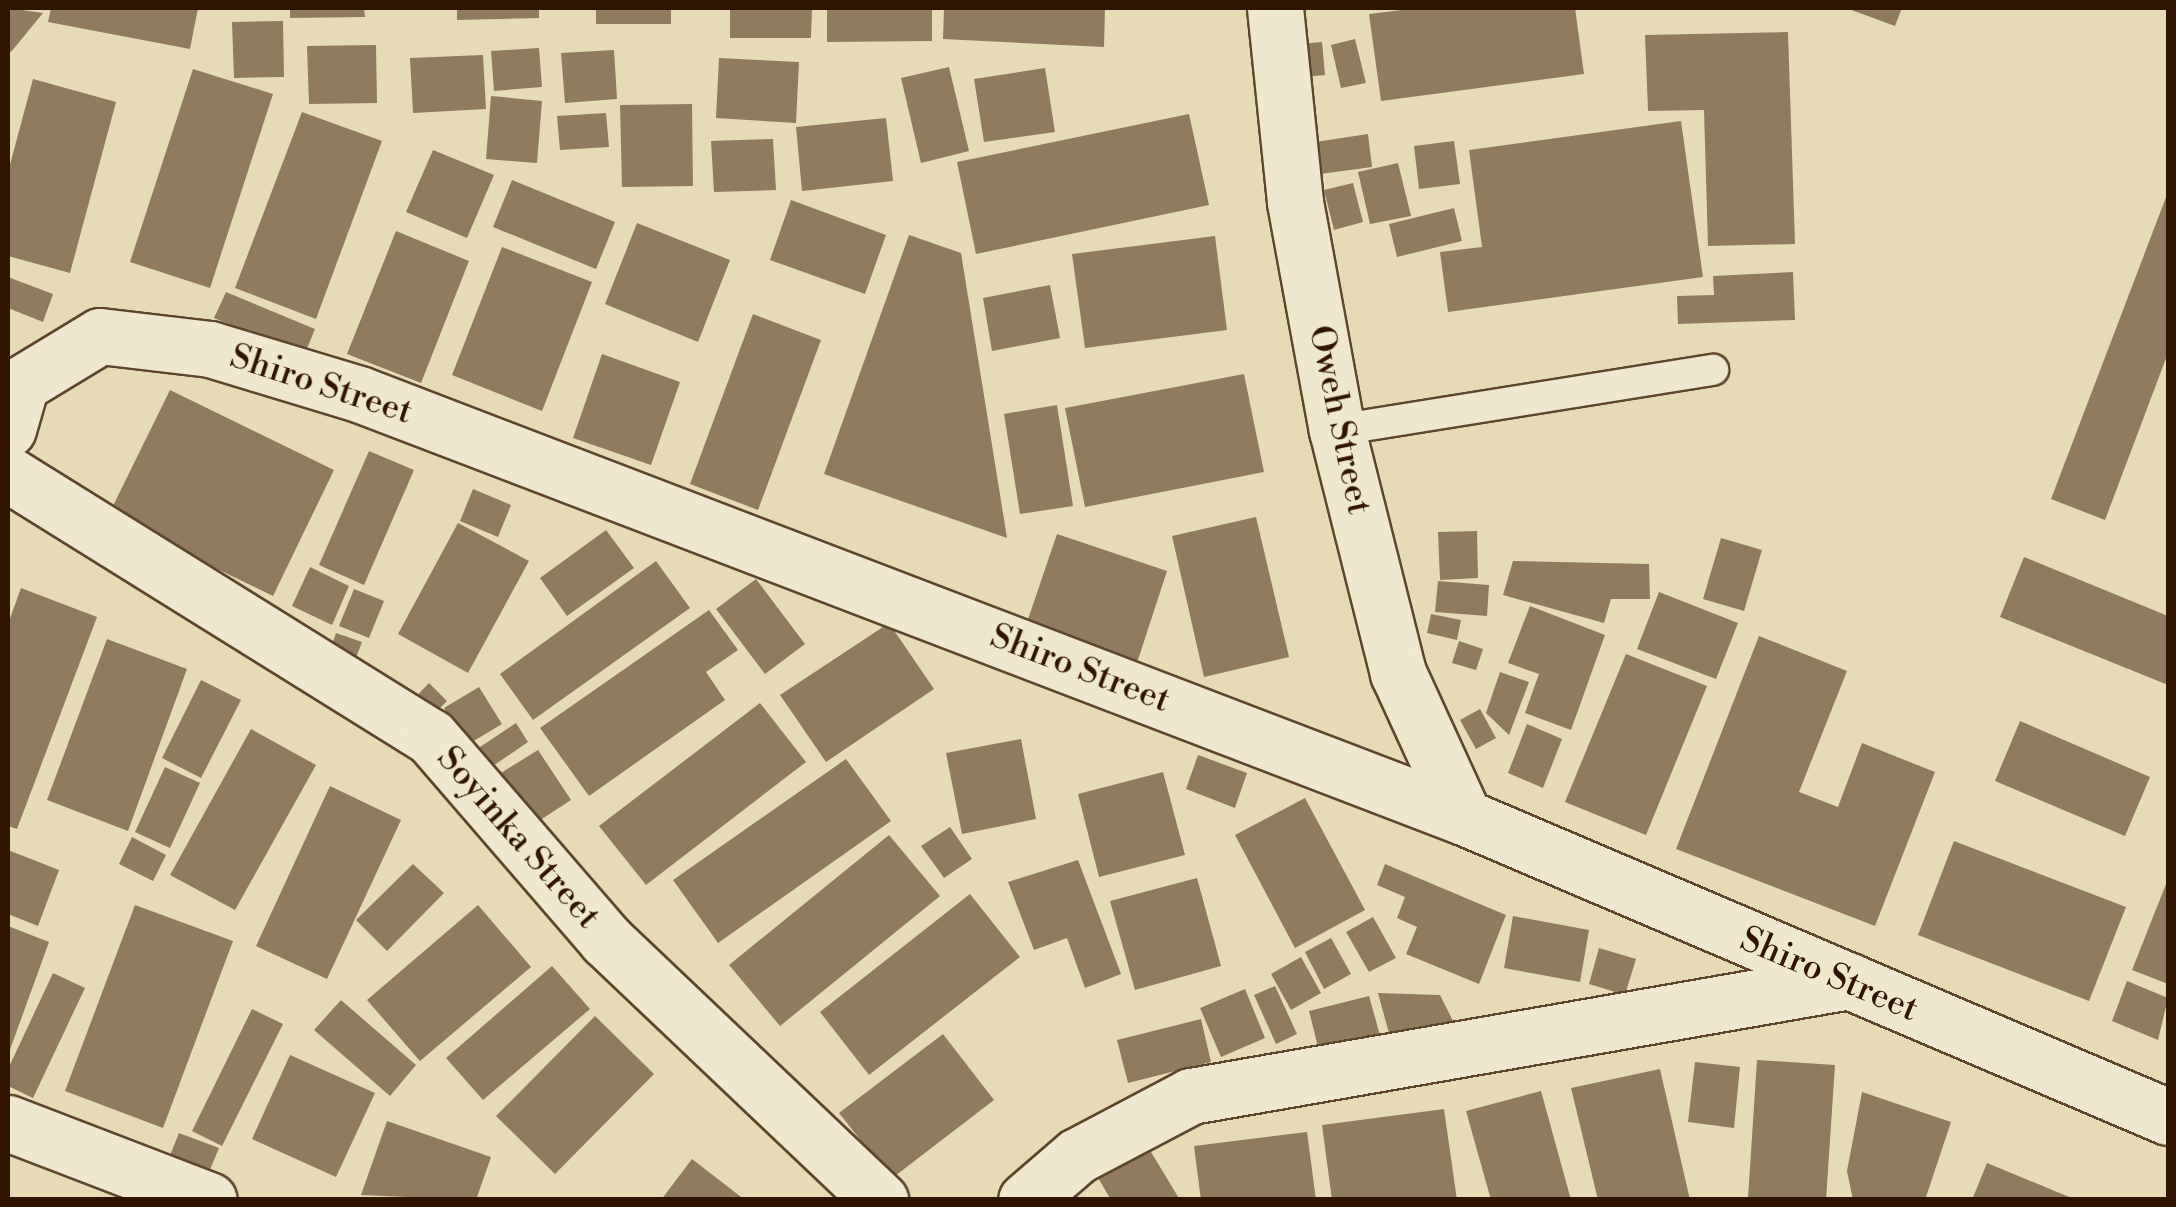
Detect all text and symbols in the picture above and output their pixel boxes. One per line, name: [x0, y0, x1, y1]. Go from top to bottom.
street label: Oweh Street: [1298, 322, 1380, 518]
street label: Shiro Street: [225, 336, 417, 434]
street label: Shiro Street: [984, 616, 1176, 722]
street label: Soyinka Street: [427, 738, 609, 938]
street label: Shiro Street: [1734, 919, 1924, 1031]

